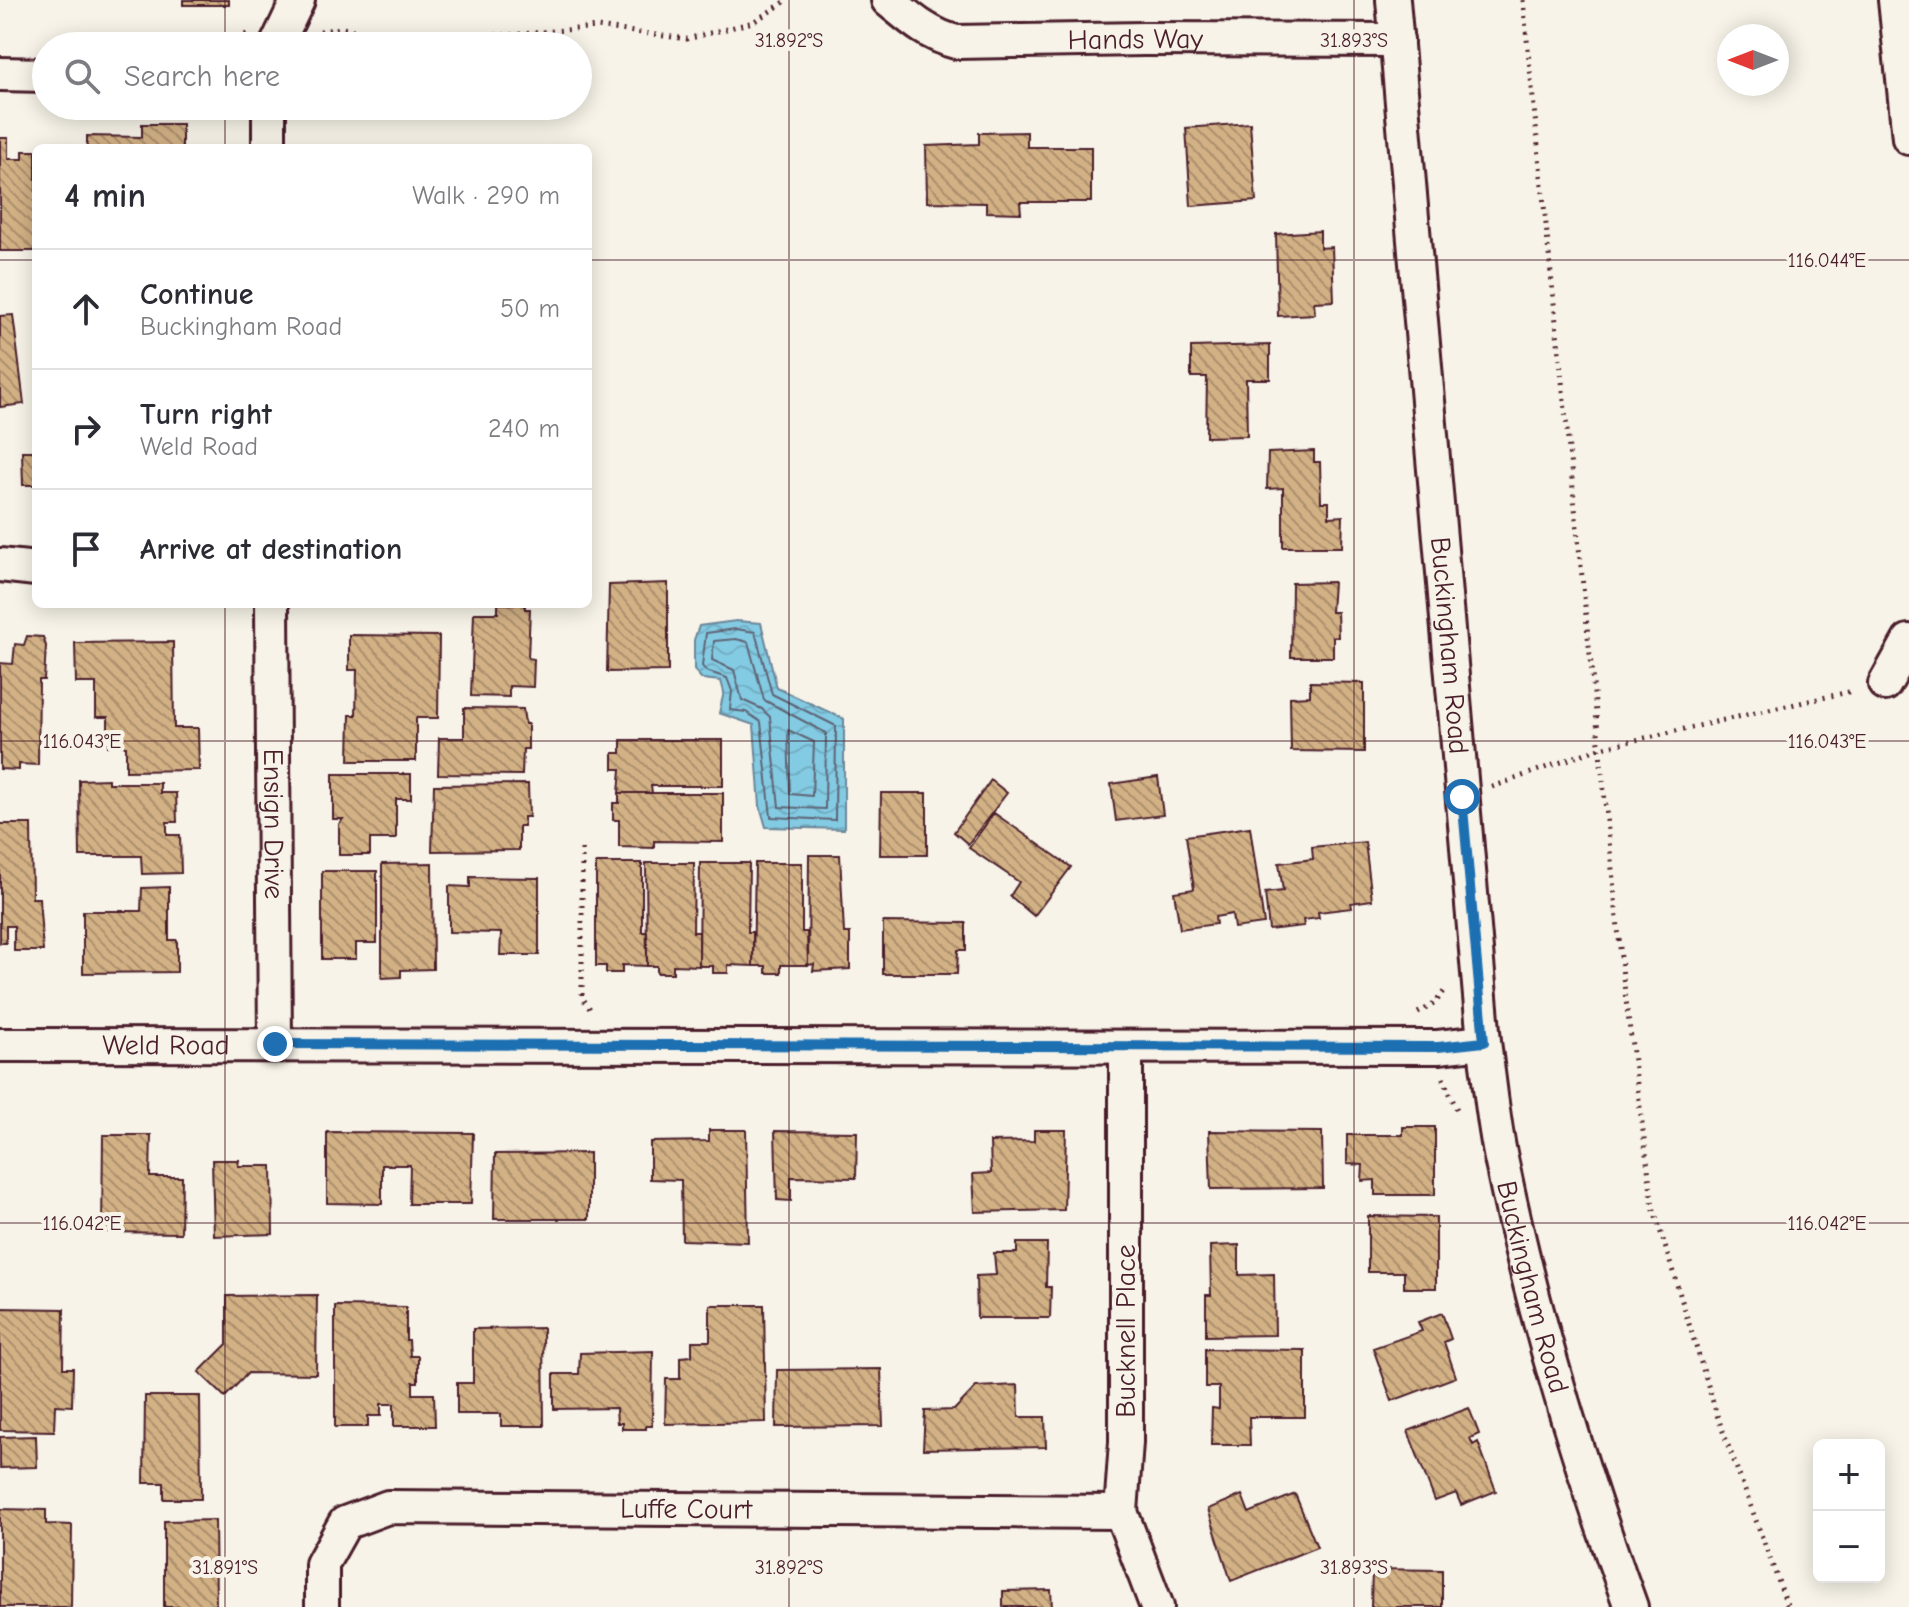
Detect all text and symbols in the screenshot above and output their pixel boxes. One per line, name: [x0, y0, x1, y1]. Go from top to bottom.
street label: Hands Way: [1067, 23, 1204, 56]
north arrow: [1717, 24, 1789, 96]
text: 31.892°S: [755, 29, 823, 52]
text: 31.893°S: [1320, 29, 1388, 52]
search box: [32, 32, 592, 120]
icon: search: [60, 54, 104, 98]
text: Search here: [124, 59, 280, 94]
text: 4 min: [64, 176, 146, 216]
text: Walk · 290 m: [412, 181, 560, 211]
text: 116.044°E: [1788, 249, 1866, 272]
text: Continue: [140, 277, 254, 312]
icon: ahead: [64, 287, 108, 331]
text: 50 m: [500, 294, 560, 324]
text: Buckingham Road: [140, 312, 342, 342]
text: Turn right: [140, 397, 272, 432]
icon: right: [64, 407, 108, 451]
text: 240 m: [488, 414, 560, 444]
text: Weld Road: [140, 432, 258, 462]
icon: arrive: [64, 527, 108, 571]
text: Arrive at destination: [140, 532, 402, 567]
street label: Buckingham Road: [1424, 536, 1475, 755]
text: 116.043°E: [43, 730, 121, 753]
text: 116.043°E: [1788, 730, 1866, 753]
street label: Ensign Drive: [257, 749, 290, 899]
route start: [1444, 779, 1480, 815]
route end: [257, 1026, 293, 1062]
street label: Weld Road: [102, 1029, 230, 1061]
street label: Buckingham Road: [1490, 1178, 1575, 1397]
text: 116.042°E: [42, 1212, 122, 1235]
text: 116.042°E: [1787, 1212, 1867, 1235]
street label: Bucknell Place: [1110, 1244, 1142, 1418]
map controls: [1813, 1439, 1885, 1583]
button: +: [1813, 1439, 1885, 1511]
street label: Luffe Court: [620, 1493, 753, 1525]
button: −: [1813, 1511, 1885, 1583]
text: 31.891°S: [192, 1556, 258, 1579]
text: 31.892°S: [755, 1556, 823, 1579]
text: 31.893°S: [1320, 1556, 1388, 1579]

